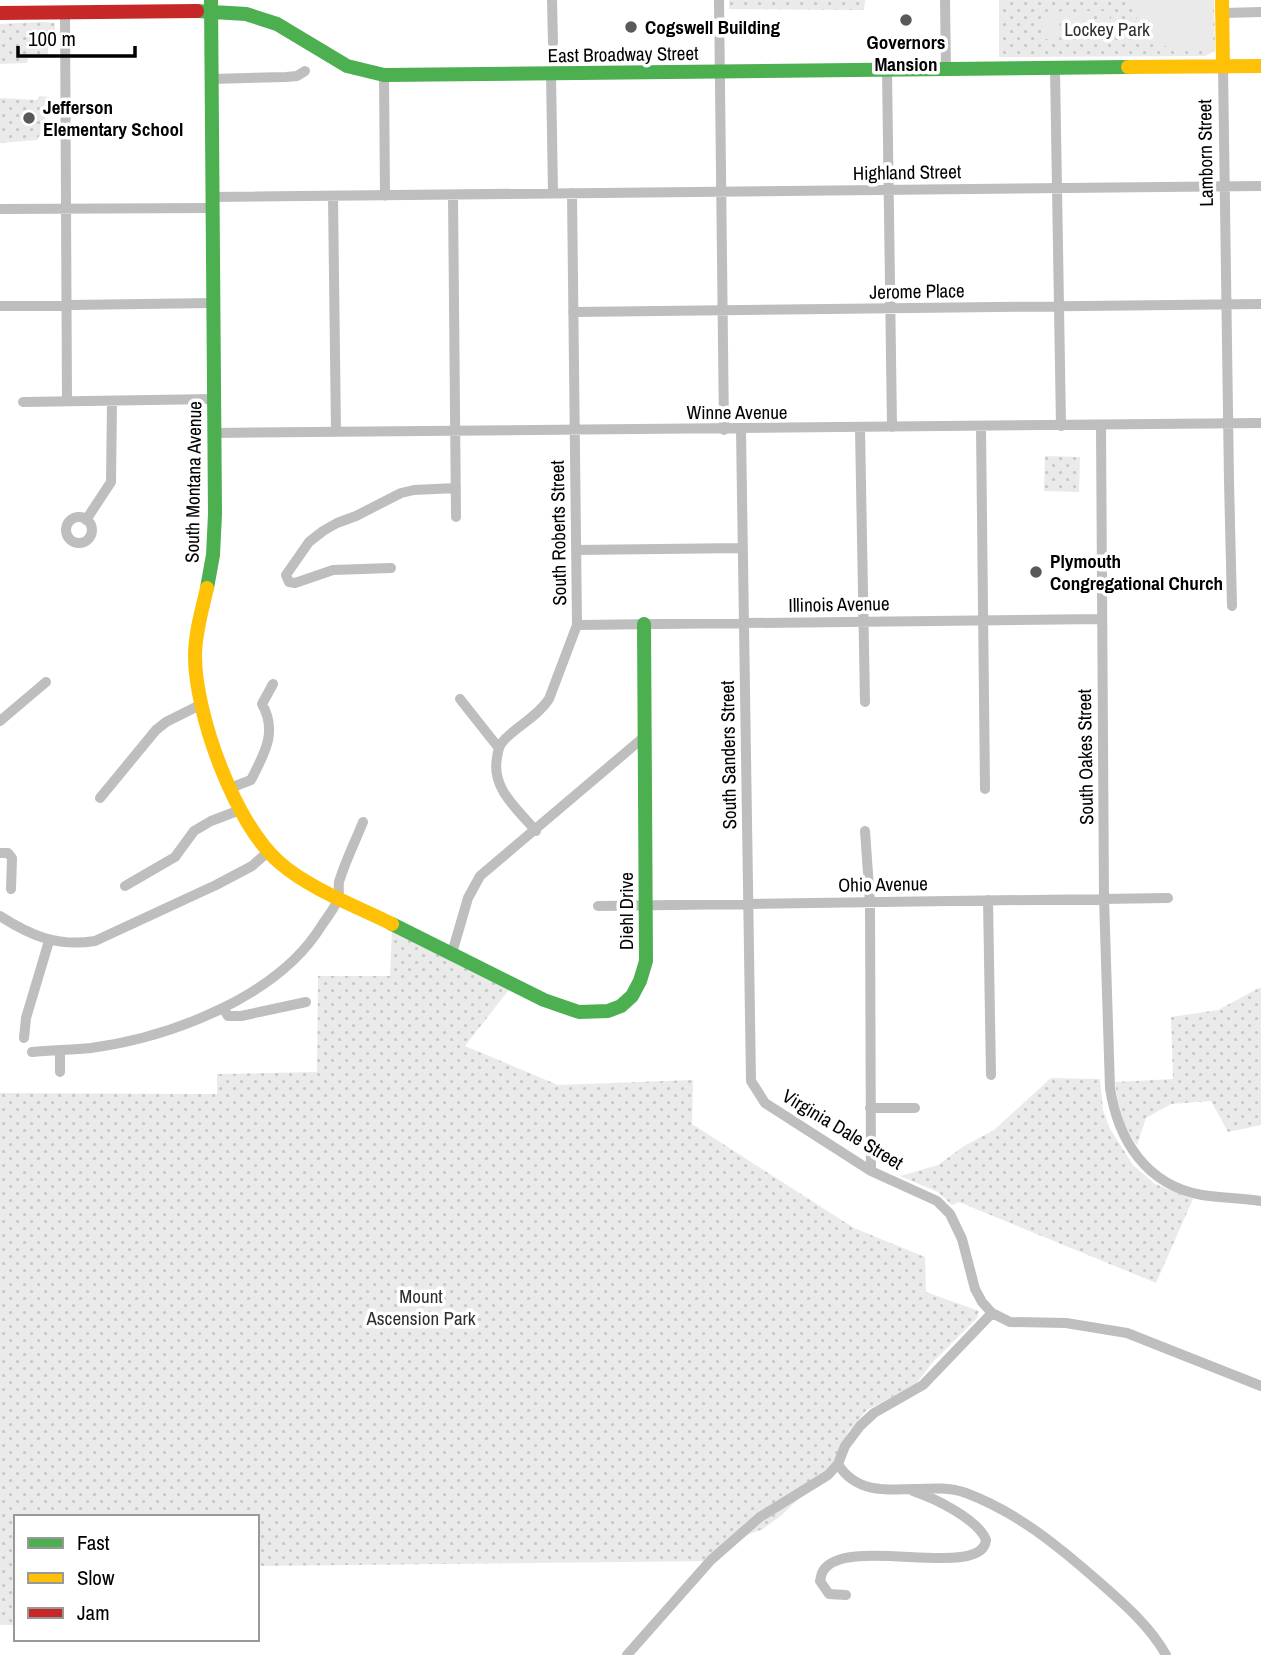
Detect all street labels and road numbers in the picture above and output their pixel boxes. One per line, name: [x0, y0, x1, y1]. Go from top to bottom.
street label: East Broadway Street: [547, 40, 699, 68]
street label: Lamborn Street: [1191, 98, 1219, 207]
street label: Highland Street: [853, 158, 962, 186]
street label: Jerome Place: [869, 277, 965, 305]
street label: Winne Avenue: [686, 399, 788, 425]
street label: South Montana Avenue: [179, 401, 207, 563]
street label: South Roberts Street: [544, 459, 572, 606]
street label: Illinois Avenue: [788, 590, 890, 618]
street label: South Sanders Street: [714, 680, 742, 830]
street label: South Oakes Street: [1071, 688, 1099, 825]
street label: Ohio Avenue: [838, 870, 928, 898]
street label: Diehl Drive: [613, 872, 639, 950]
street label: Virginia Dale Street: [778, 1083, 909, 1176]

